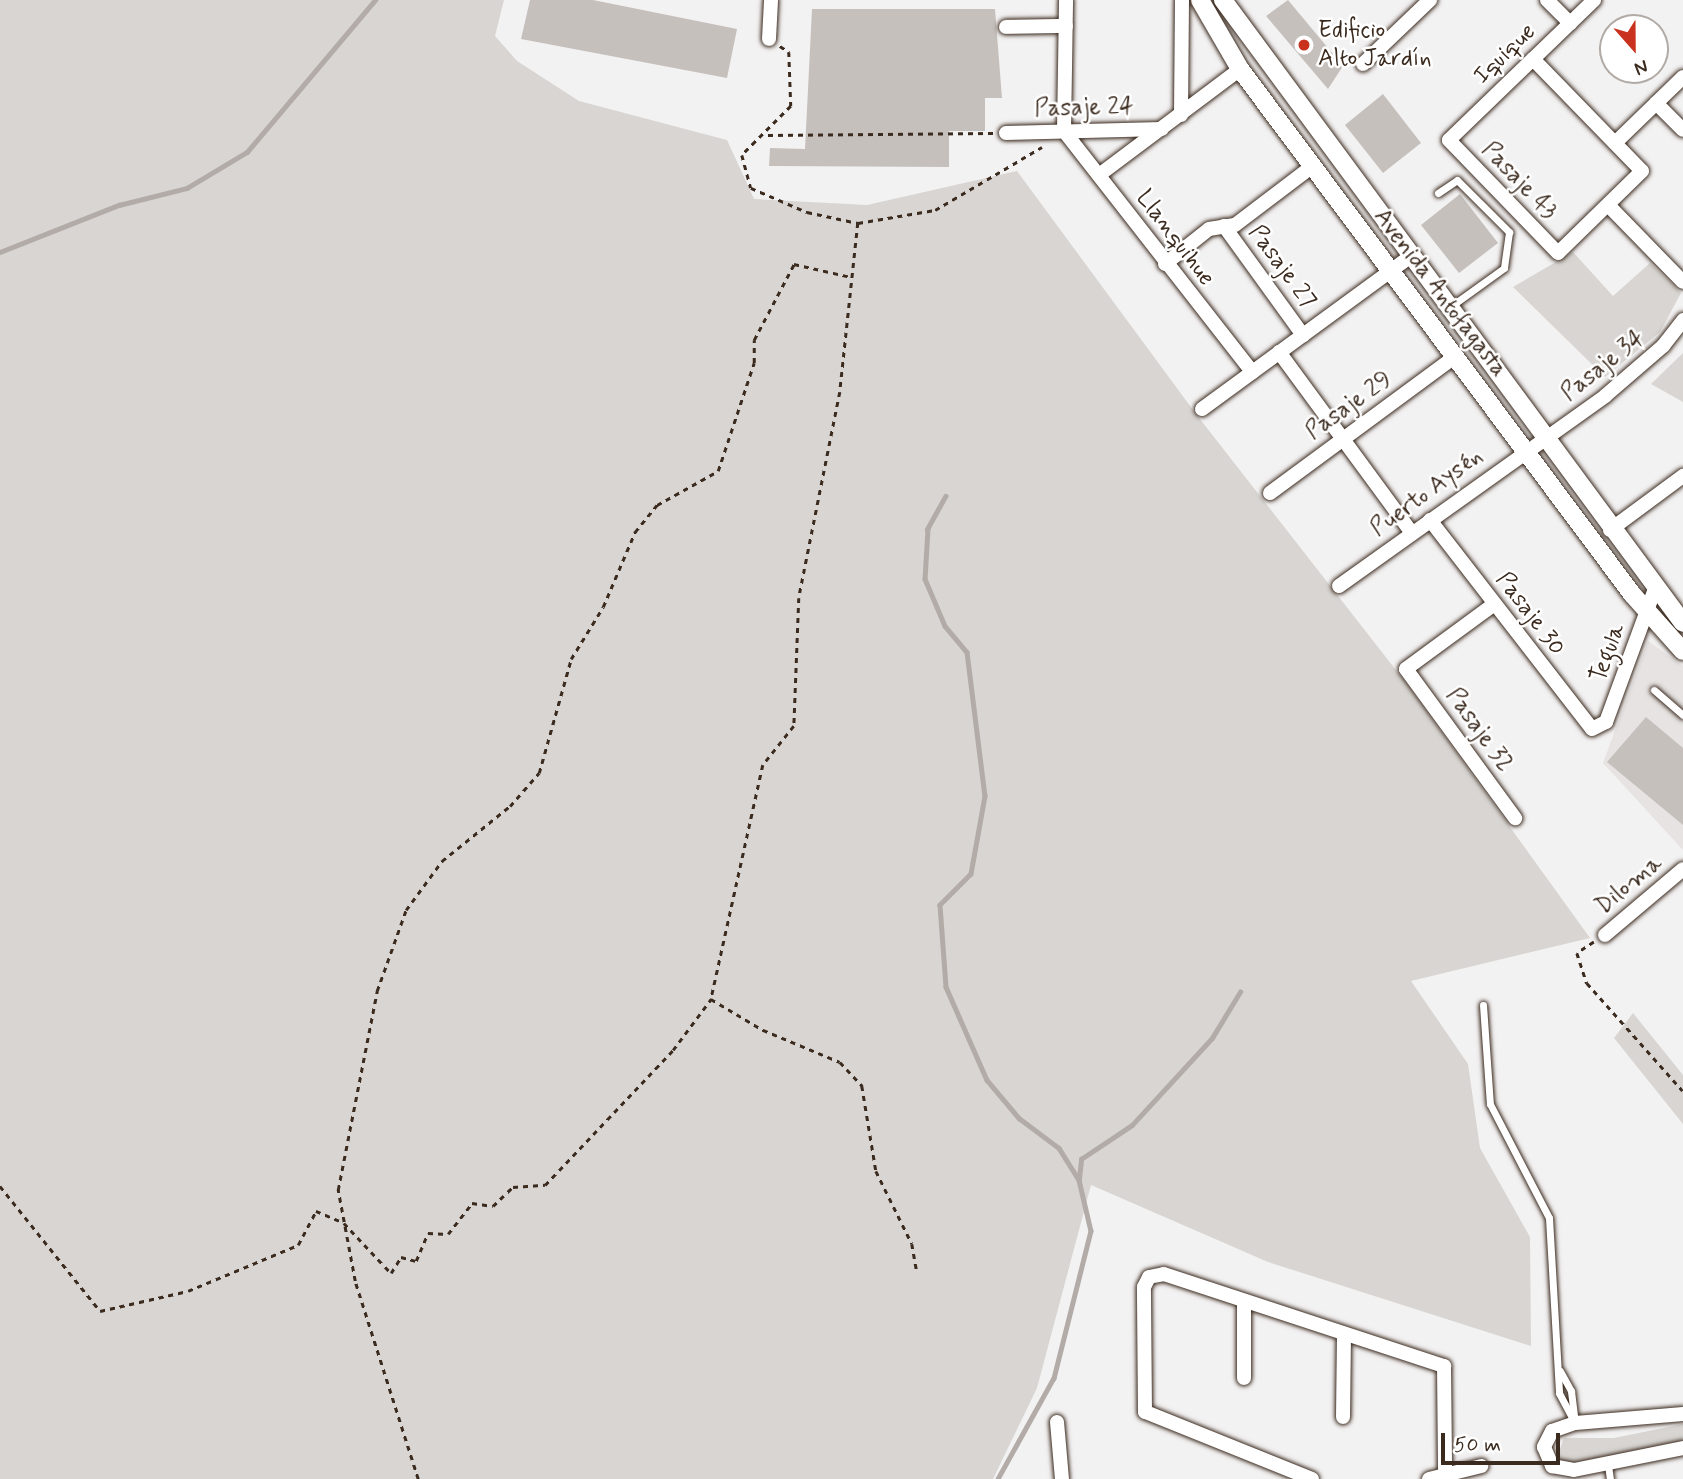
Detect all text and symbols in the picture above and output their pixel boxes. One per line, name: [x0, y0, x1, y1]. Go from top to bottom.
north arrow: [1599, 14, 1669, 84]
place label: Edificio Alto Jardín: [1318, 17, 1431, 73]
street label: Iquique: [1468, 18, 1542, 90]
marker: Edificio Alto Jardín: [1296, 37, 1312, 53]
text: N: [1631, 53, 1651, 81]
street label: Pasaje 24: [1034, 92, 1134, 124]
street label: Pasaje 43: [1475, 136, 1563, 226]
street label: Llanquihue: [1130, 184, 1220, 292]
street label: Avenida Antofagasta: [1366, 202, 1514, 384]
street label: Pasaje 27: [1242, 219, 1322, 315]
street label: Pasaje 34: [1556, 324, 1650, 408]
street label: Pasaje 29: [1301, 365, 1397, 447]
street label: Puerto Aysén: [1365, 443, 1489, 543]
street label: Pasaje 30: [1489, 566, 1571, 662]
street label: Tegula: [1584, 620, 1632, 686]
street label: Pasaje 32: [1439, 683, 1519, 777]
street label: Diloma: [1590, 849, 1668, 921]
scale bar: [1445, 1420, 1564, 1464]
text: 50 m: [1454, 1431, 1501, 1459]

